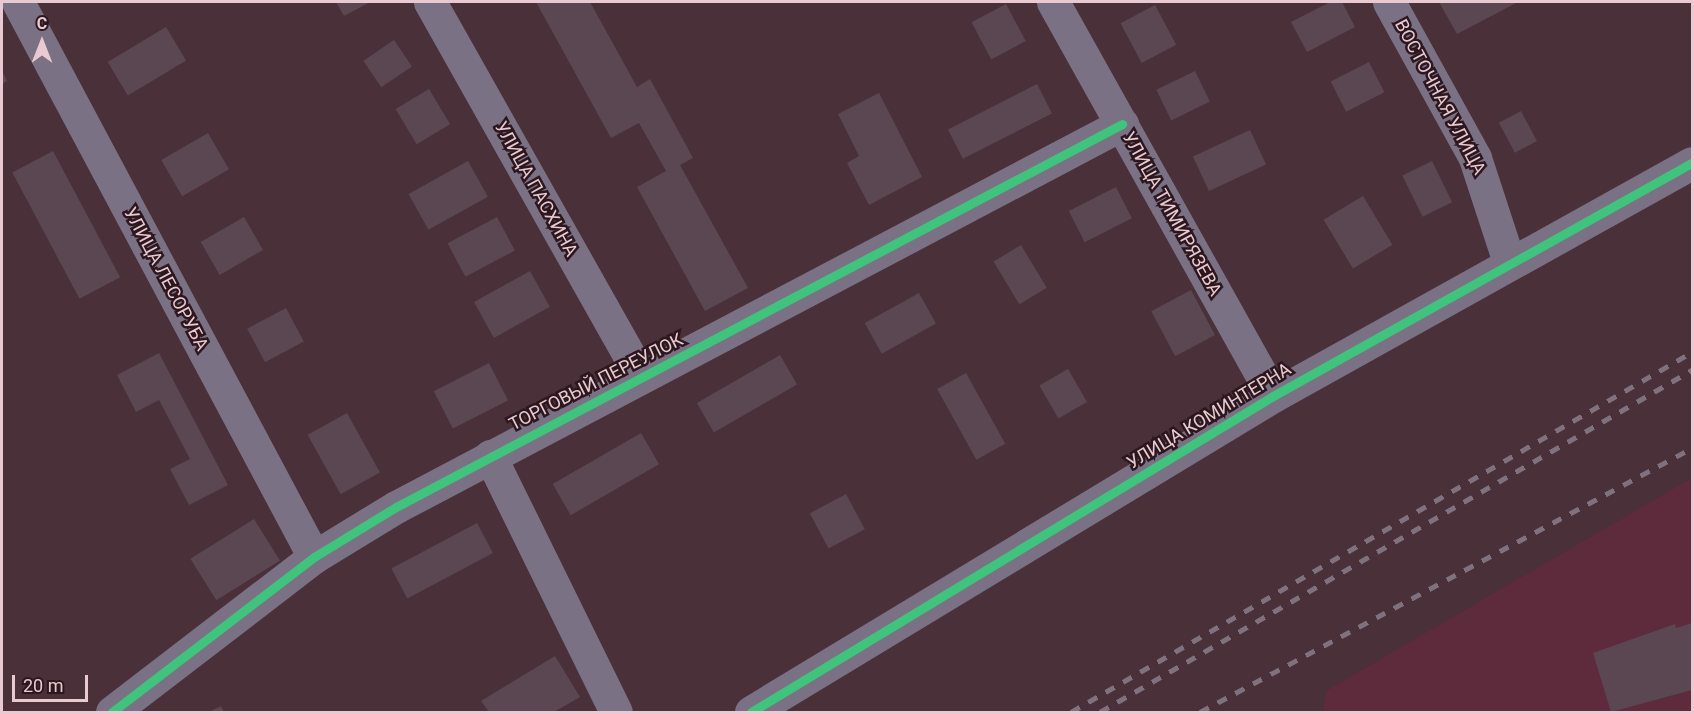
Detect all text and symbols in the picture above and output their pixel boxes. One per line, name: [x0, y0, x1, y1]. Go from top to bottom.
north arrow: [12, 12, 72, 72]
text: С: [37, 14, 47, 33]
street label: ВОСТОЧНАЯ УЛИЦА: [1390, 16, 1490, 178]
street label: УЛИЦА ПАСХИНА: [490, 118, 582, 260]
street label: УЛИЦА ТИМИРЯЗЕВА: [1118, 128, 1226, 300]
street label: УЛИЦА ЛЕСОРУБА: [119, 204, 213, 354]
street label: ТОРГОВЫЙ ПЕРЕУЛОК: [505, 329, 687, 435]
street label: УЛИЦА КОМИНТЕРНА: [1123, 358, 1295, 474]
scale bar: [15, 663, 92, 701]
text: 20 m: [23, 675, 63, 696]

